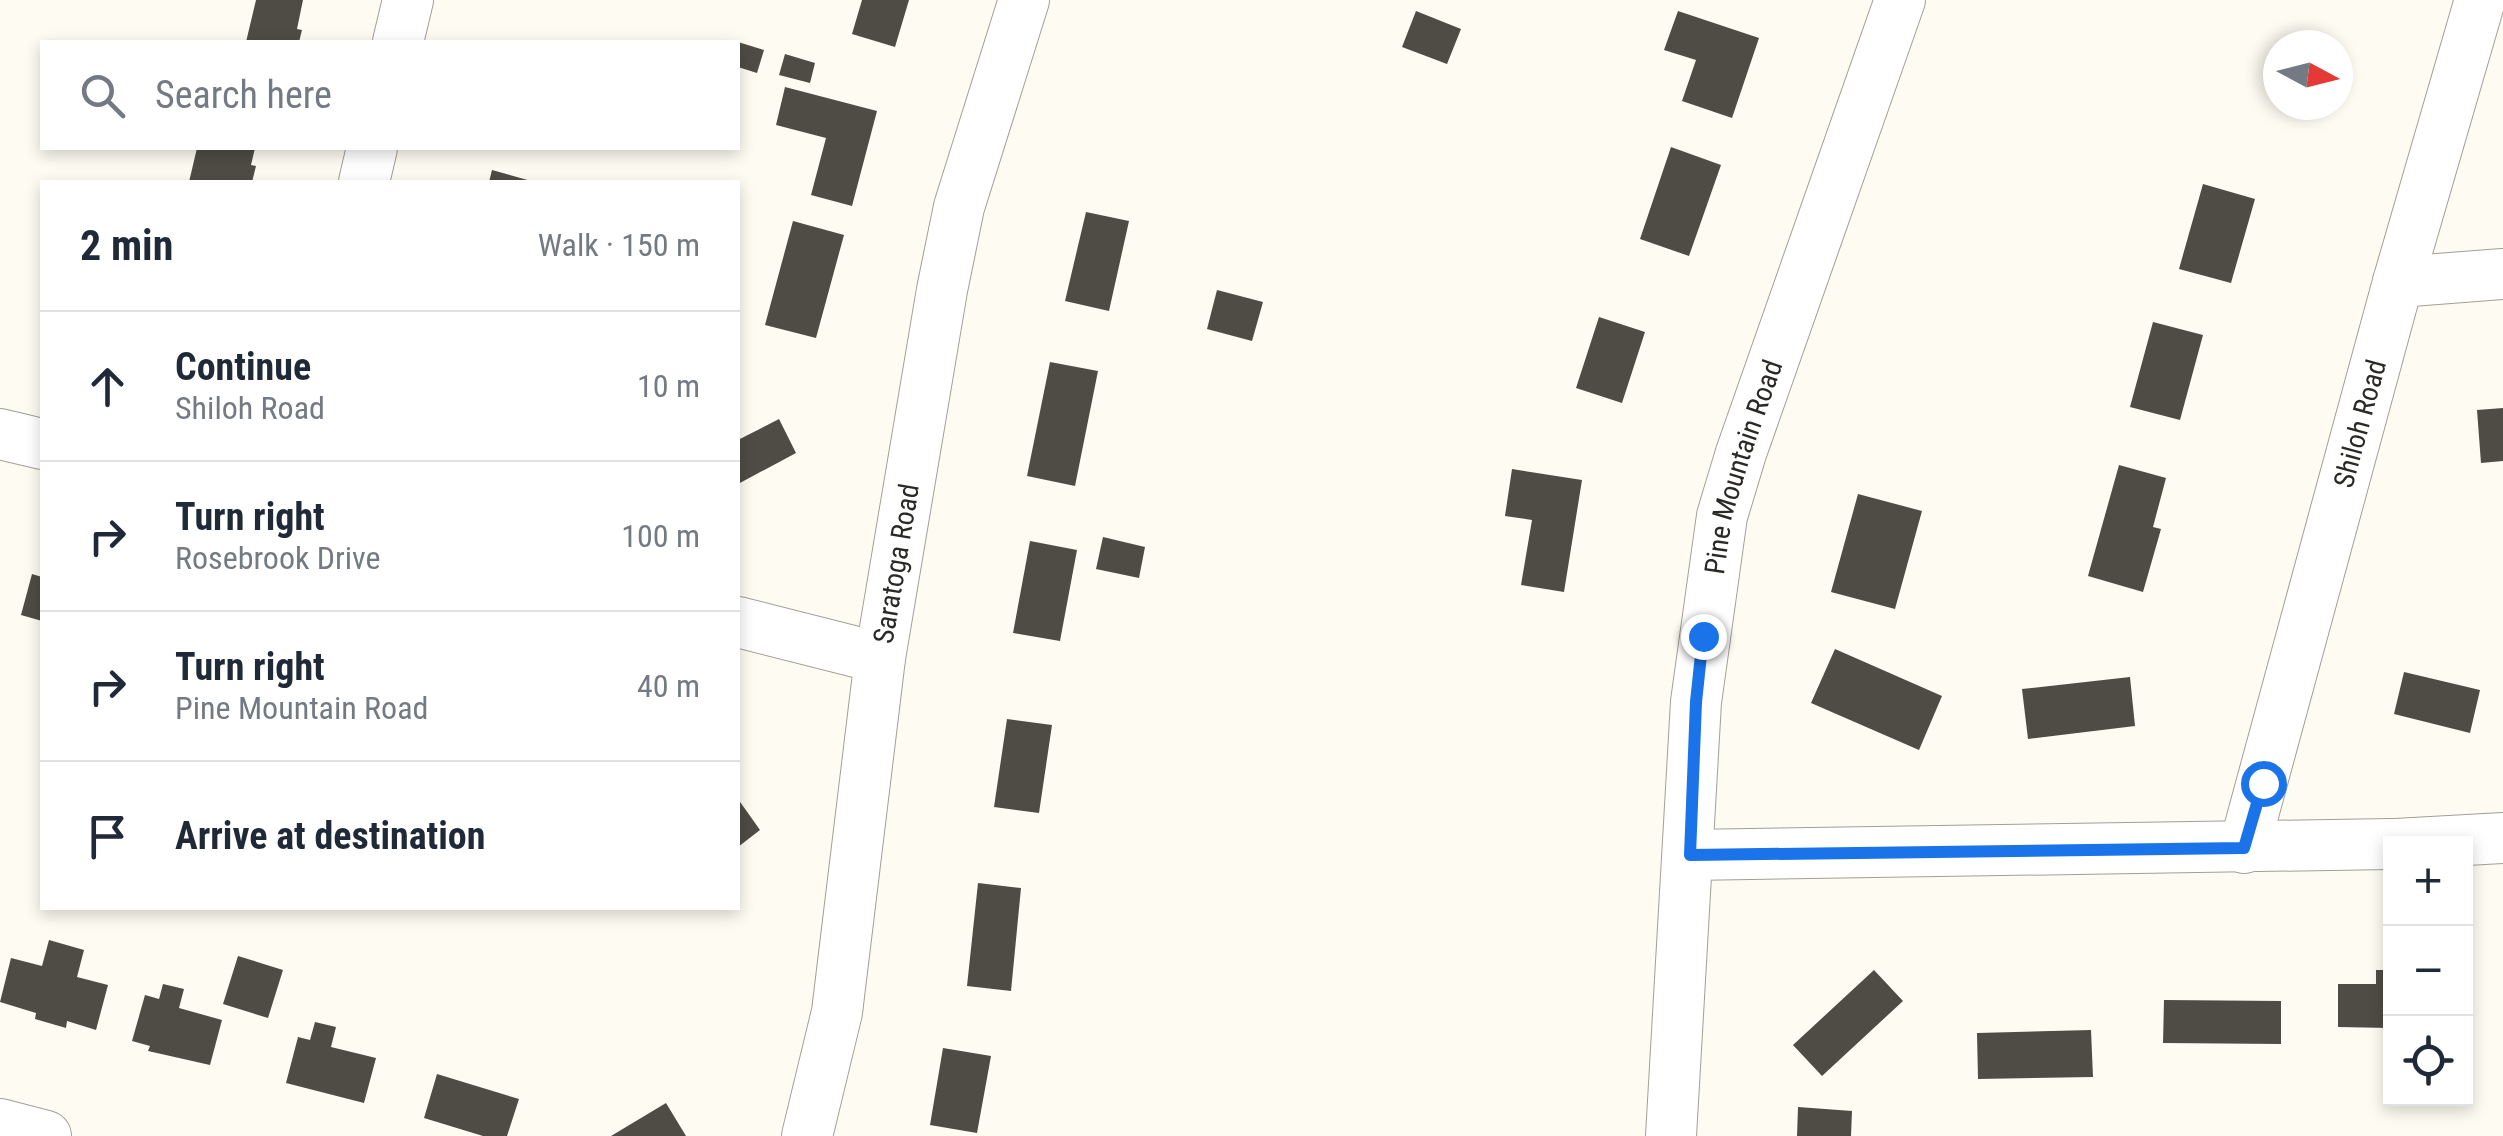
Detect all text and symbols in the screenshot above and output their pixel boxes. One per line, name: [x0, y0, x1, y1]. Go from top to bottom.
north arrow: [2263, 30, 2353, 120]
search box: [40, 40, 740, 150]
icon: search: [75, 68, 130, 123]
text: Search here: [155, 73, 332, 117]
text: 2 min: [80, 221, 173, 270]
text: Walk · 150 m: [538, 226, 700, 264]
text: Continue: [175, 345, 311, 389]
street label: Pine Mountain Road: [1698, 356, 1789, 576]
street label: Shiloh Road: [2327, 356, 2393, 491]
icon: ahead: [80, 359, 135, 414]
text: 10 m: [637, 367, 700, 405]
text: Shiloh Road: [175, 389, 325, 427]
street label: Saratoga Road: [867, 481, 926, 646]
text: Turn right: [175, 495, 325, 539]
icon: right: [80, 509, 135, 564]
text: 100 m: [621, 517, 700, 555]
text: Rosebrook Drive: [175, 539, 381, 577]
route end: [1681, 614, 1727, 660]
text: Turn right: [175, 645, 325, 689]
icon: right: [80, 659, 135, 714]
text: 40 m: [637, 667, 700, 705]
text: Pine Mountain Road: [175, 689, 428, 727]
route start: [2241, 761, 2287, 807]
icon: arrive: [80, 809, 135, 864]
text: Arrive at destination: [175, 814, 485, 858]
map controls: [2383, 836, 2473, 1106]
button: +: [2383, 836, 2473, 926]
button: −: [2383, 926, 2473, 1016]
button: locate: [2383, 1016, 2473, 1106]

